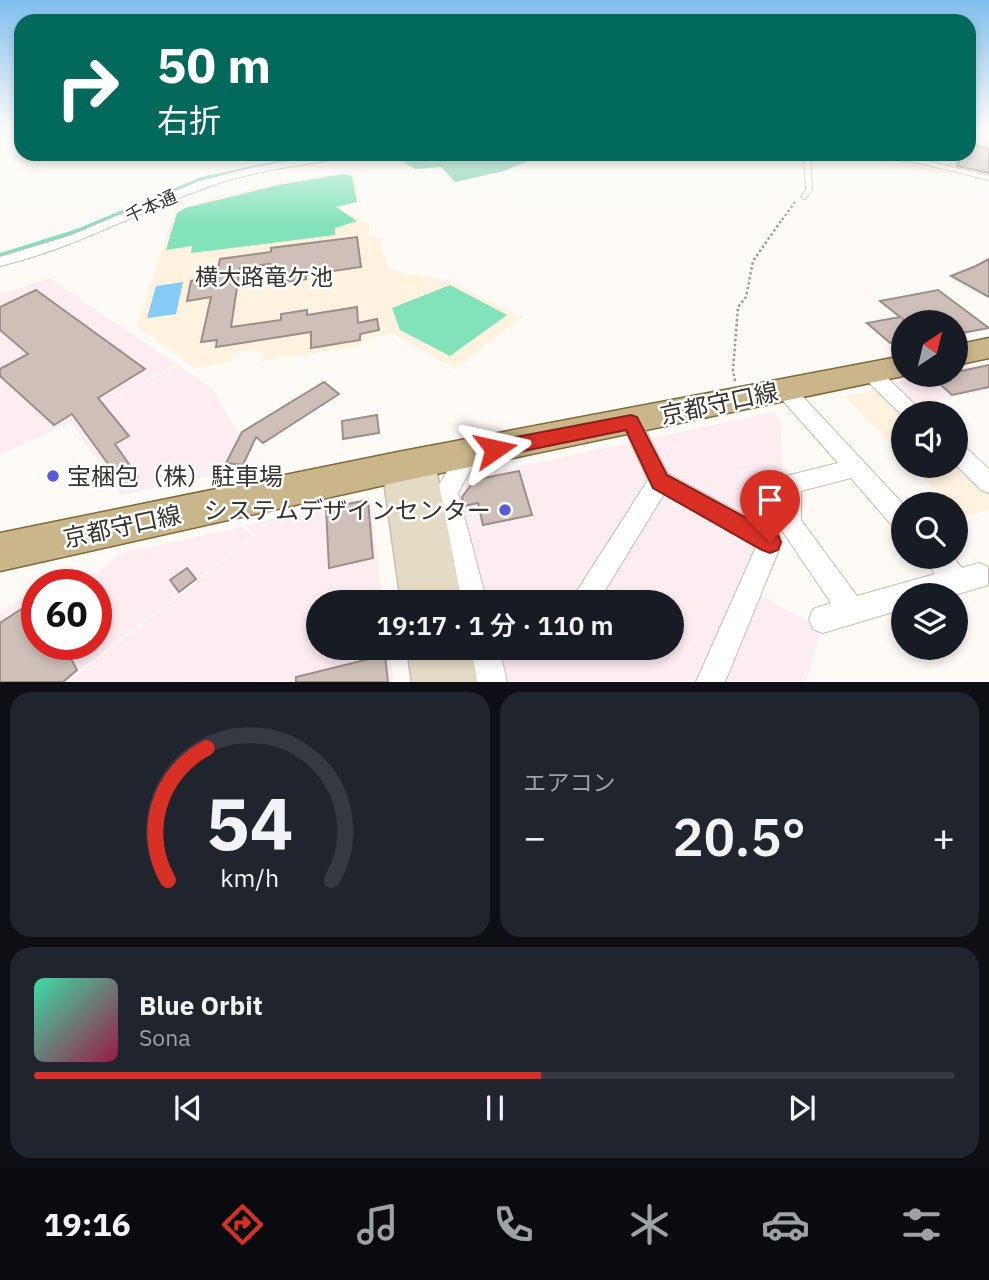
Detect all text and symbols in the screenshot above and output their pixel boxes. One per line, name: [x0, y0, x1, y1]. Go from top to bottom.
text: 50 m: [157, 33, 271, 96]
icon: right: [42, 42, 133, 133]
text: 右折: [157, 99, 221, 141]
street label: 千本通: [122, 185, 180, 227]
district label: 横大路竜ケ池: [195, 261, 333, 291]
north arrow: [891, 310, 968, 387]
map controls: [891, 310, 968, 660]
street label: 京都守口線: [657, 375, 781, 431]
button: sound: [891, 401, 968, 478]
position arrow: [458, 412, 532, 486]
place label: 宝梱包（株）駐車場: [67, 460, 283, 492]
marker: 宝梱包（株）駐車場: [45, 468, 61, 484]
pin: [740, 470, 800, 542]
icon: arrive: [751, 481, 789, 519]
button: search: [891, 492, 968, 569]
place label: システムデザインセンター: [204, 494, 491, 526]
street label: 京都守口線: [60, 498, 184, 554]
marker: システムデザインセンター: [497, 502, 513, 518]
speed limit sign: 60: [21, 569, 112, 660]
button: layers: [891, 583, 968, 660]
text: 19:17 · 1 分 · 110 m: [376, 608, 614, 642]
text: エアコン: [524, 767, 616, 797]
text: 54: [206, 776, 293, 871]
text: 20.5°: [672, 803, 806, 870]
text: −: [524, 812, 546, 861]
text: +: [932, 812, 955, 861]
text: km/h: [220, 861, 279, 894]
text: Blue Orbit: [139, 988, 263, 1022]
text: Sona: [139, 1022, 191, 1052]
icon: previous: [169, 1089, 207, 1127]
icon: pause: [476, 1089, 514, 1127]
icon: next: [783, 1089, 821, 1127]
icon: directions: [218, 1200, 267, 1249]
icon: music: [353, 1200, 402, 1249]
icon: phone: [489, 1200, 538, 1249]
icon: climate: [625, 1200, 674, 1249]
icon: car: [761, 1200, 810, 1249]
icon: filters: [897, 1200, 946, 1249]
text: 19:16: [43, 1203, 131, 1245]

